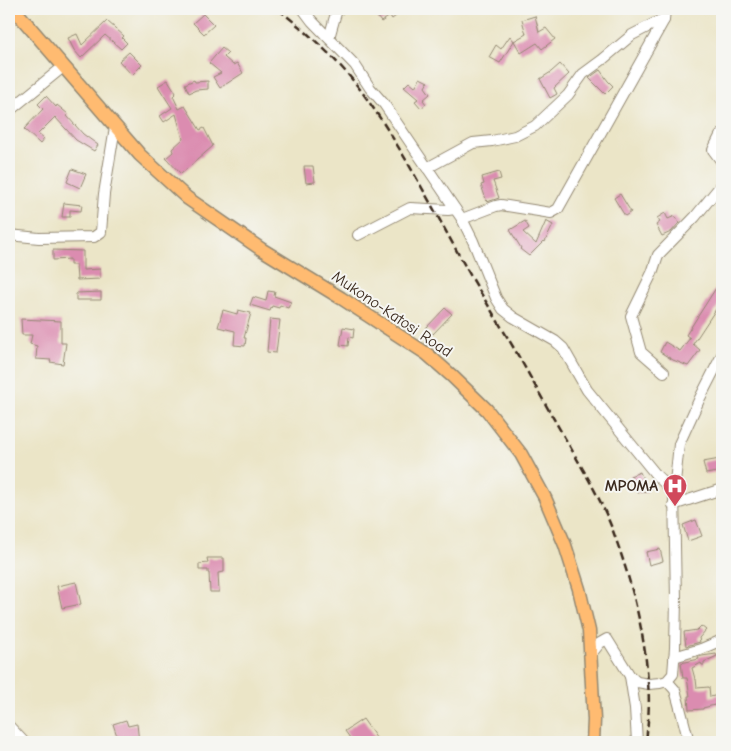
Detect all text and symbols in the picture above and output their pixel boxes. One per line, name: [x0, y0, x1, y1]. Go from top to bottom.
street label: Mukono-Katosi Road: [328, 267, 456, 361]
hospital icon: MPOMA: [662, 473, 688, 507]
place label: MPOMA: [605, 477, 658, 495]

